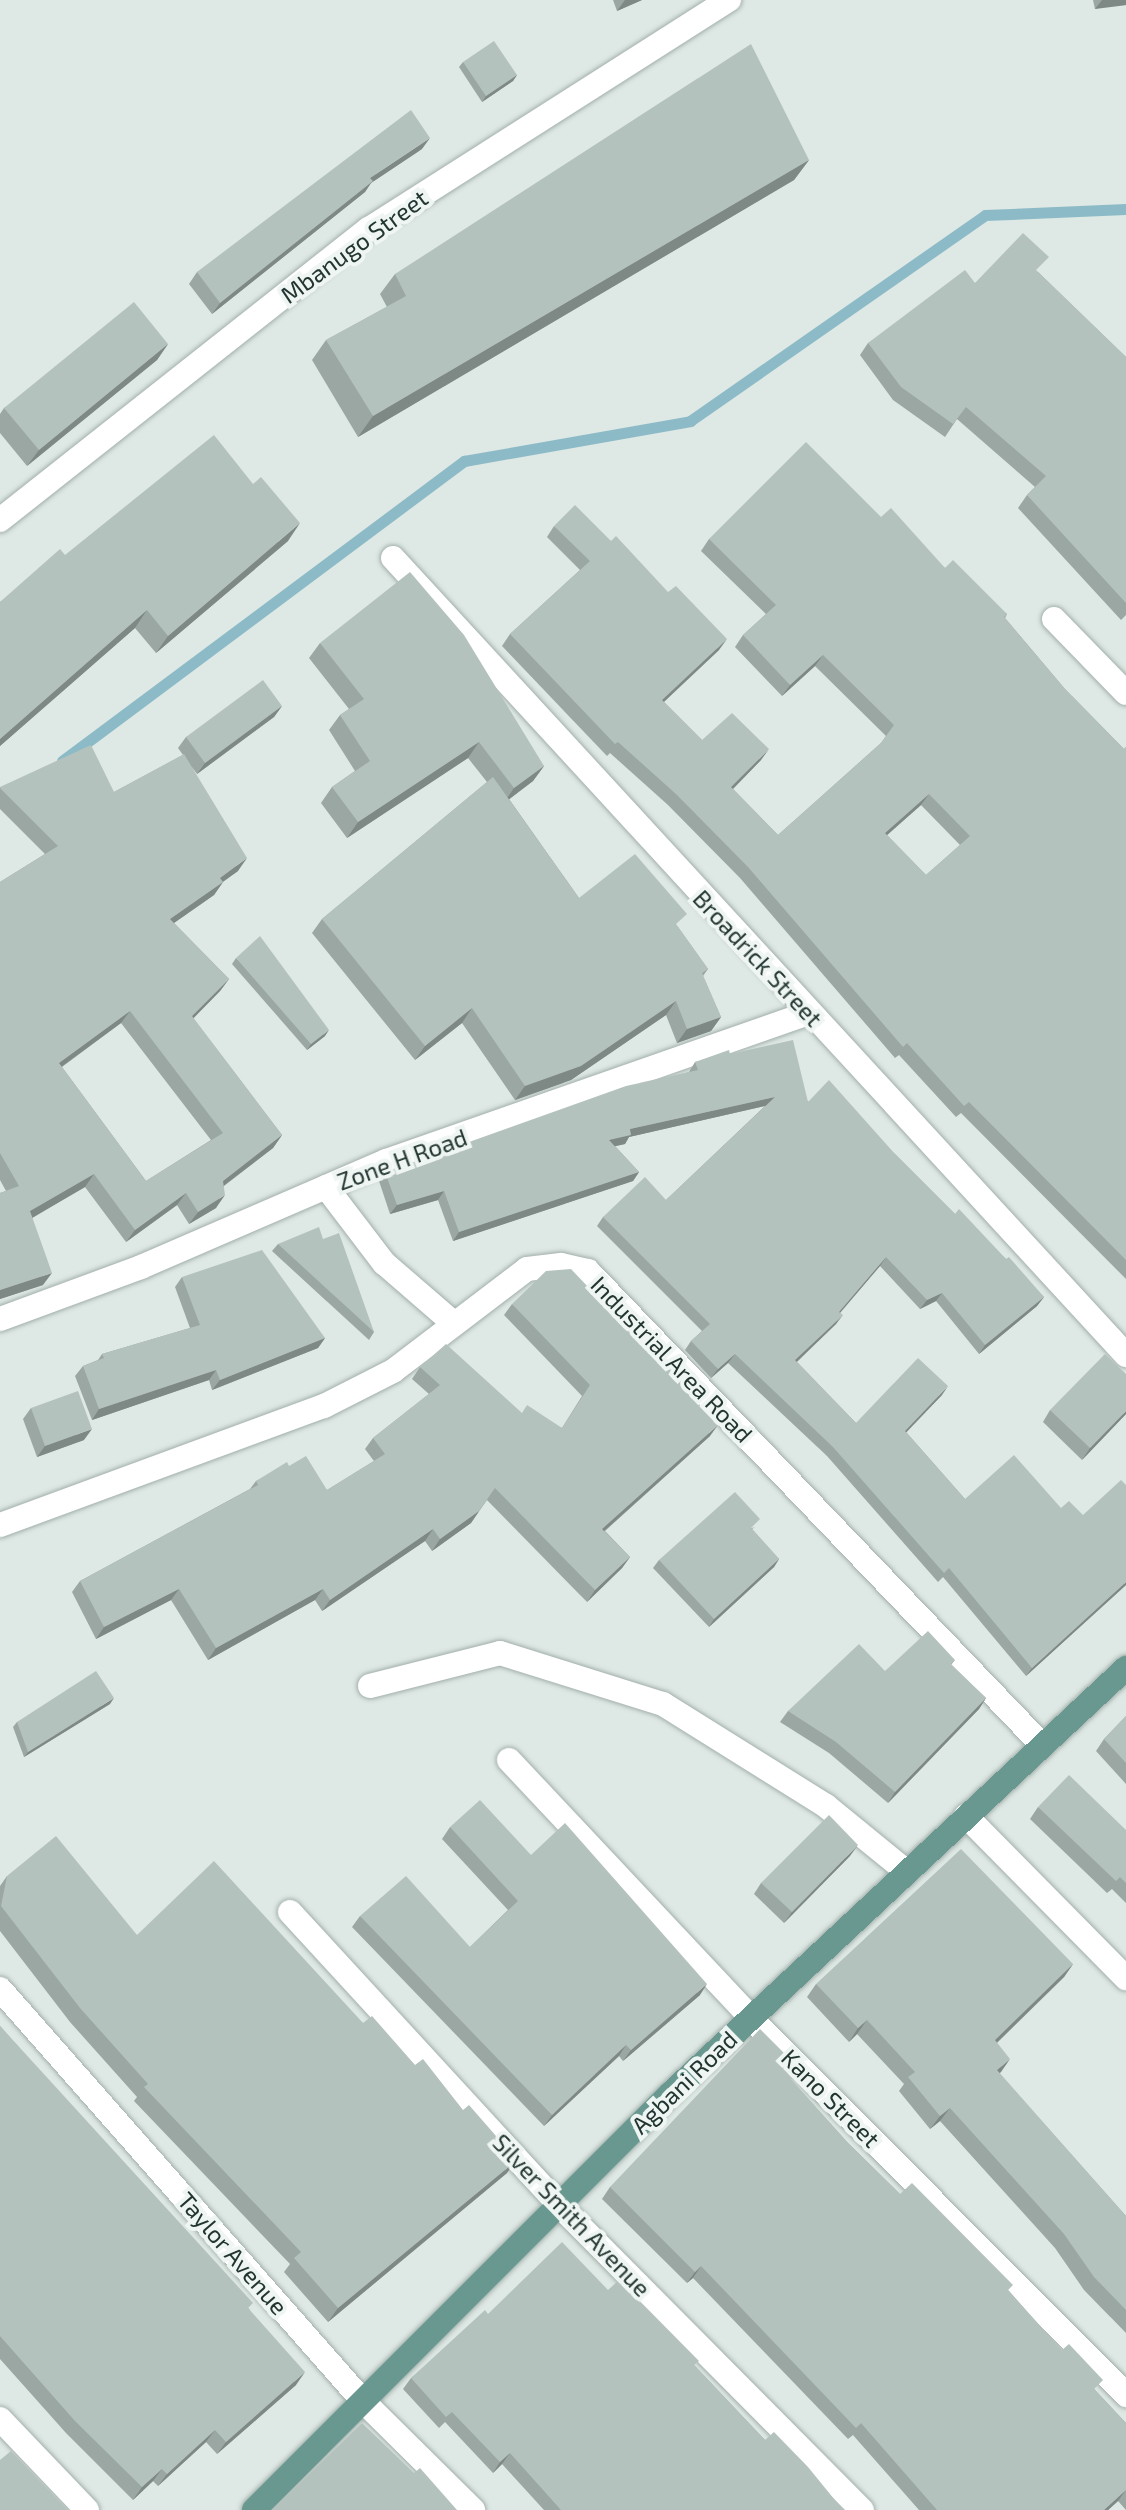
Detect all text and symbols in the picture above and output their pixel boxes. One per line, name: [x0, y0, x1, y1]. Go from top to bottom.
street label: Mbanugo Street: [275, 183, 433, 309]
street label: Broadrick Street: [687, 884, 829, 1032]
street label: Zone H Road: [333, 1122, 471, 1196]
street label: Industrial Area Road: [585, 1269, 759, 1449]
street label: Agbani Road: [625, 2025, 743, 2139]
street label: Kano Street: [776, 2043, 886, 2153]
street label: Silver Smith Avenue: [487, 2127, 657, 2303]
street label: Taylor Avenue: [172, 2186, 294, 2320]

